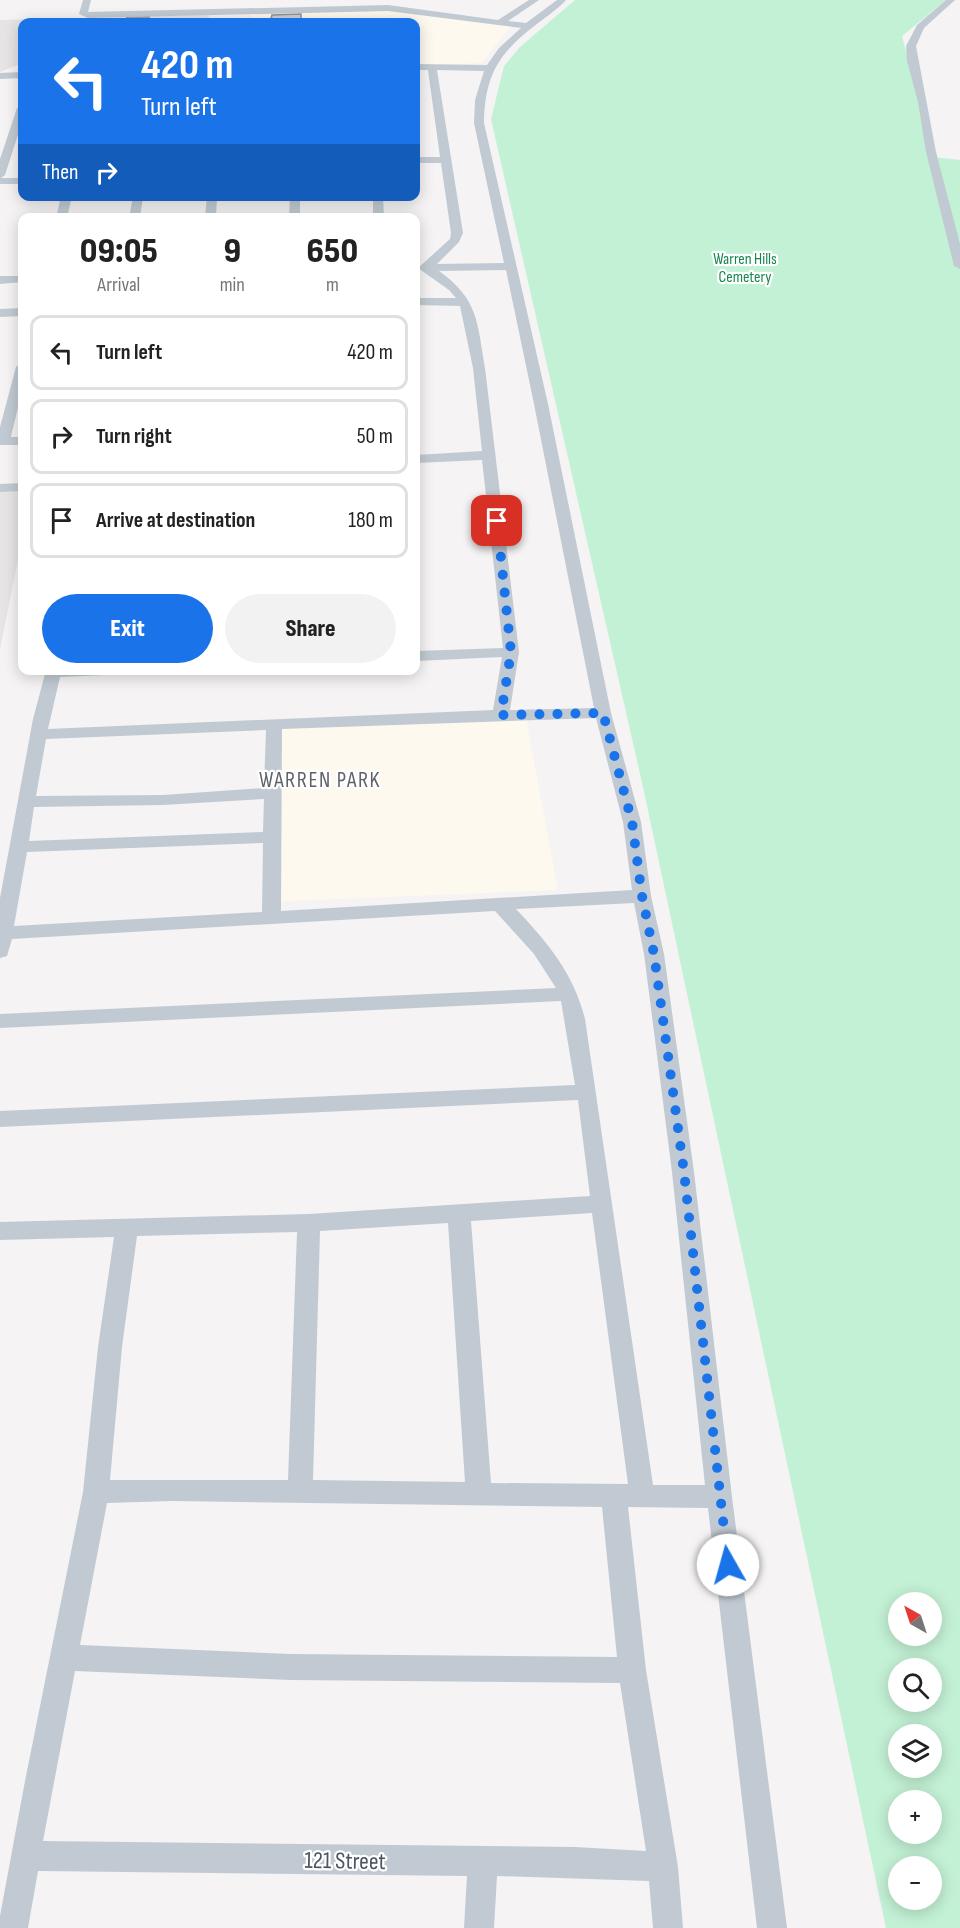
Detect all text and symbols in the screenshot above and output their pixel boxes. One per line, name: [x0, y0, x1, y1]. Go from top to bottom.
text: 420 m: [141, 40, 233, 91]
icon: left: [42, 42, 120, 120]
text: Turn left: [141, 91, 217, 123]
icon: right: [90, 156, 123, 189]
text: Then: [42, 159, 78, 186]
text: 09:05: [80, 230, 158, 273]
text: 9: [223, 230, 241, 273]
text: 650: [307, 230, 358, 273]
park label: Warren Hills Cemetery: [713, 250, 777, 287]
text: Arrival: [97, 273, 140, 297]
text: min: [220, 273, 245, 297]
text: m: [326, 273, 339, 297]
icon: left: [45, 336, 78, 369]
text: Turn left: [96, 339, 162, 366]
text: 420 m: [347, 339, 393, 366]
icon: right: [45, 420, 78, 453]
text: Turn right: [96, 423, 172, 450]
text: 50 m: [357, 423, 393, 450]
pin: [471, 495, 522, 546]
icon: arrive: [45, 504, 78, 537]
icon: arrive: [480, 504, 513, 537]
text: Arrive at destination: [96, 507, 255, 534]
text: 180 m: [348, 507, 393, 534]
button: Exit: [42, 594, 213, 663]
button: Share: [225, 594, 396, 663]
district label: WARREN PARK: [259, 767, 381, 794]
position arrow: [696, 1533, 760, 1597]
north arrow: [888, 1592, 942, 1646]
map controls: [888, 1592, 942, 1910]
button: search: [888, 1658, 942, 1712]
button: layers: [888, 1724, 942, 1778]
button: +: [888, 1790, 942, 1844]
street label: 121 Street: [304, 1846, 386, 1876]
button: −: [888, 1856, 942, 1910]

